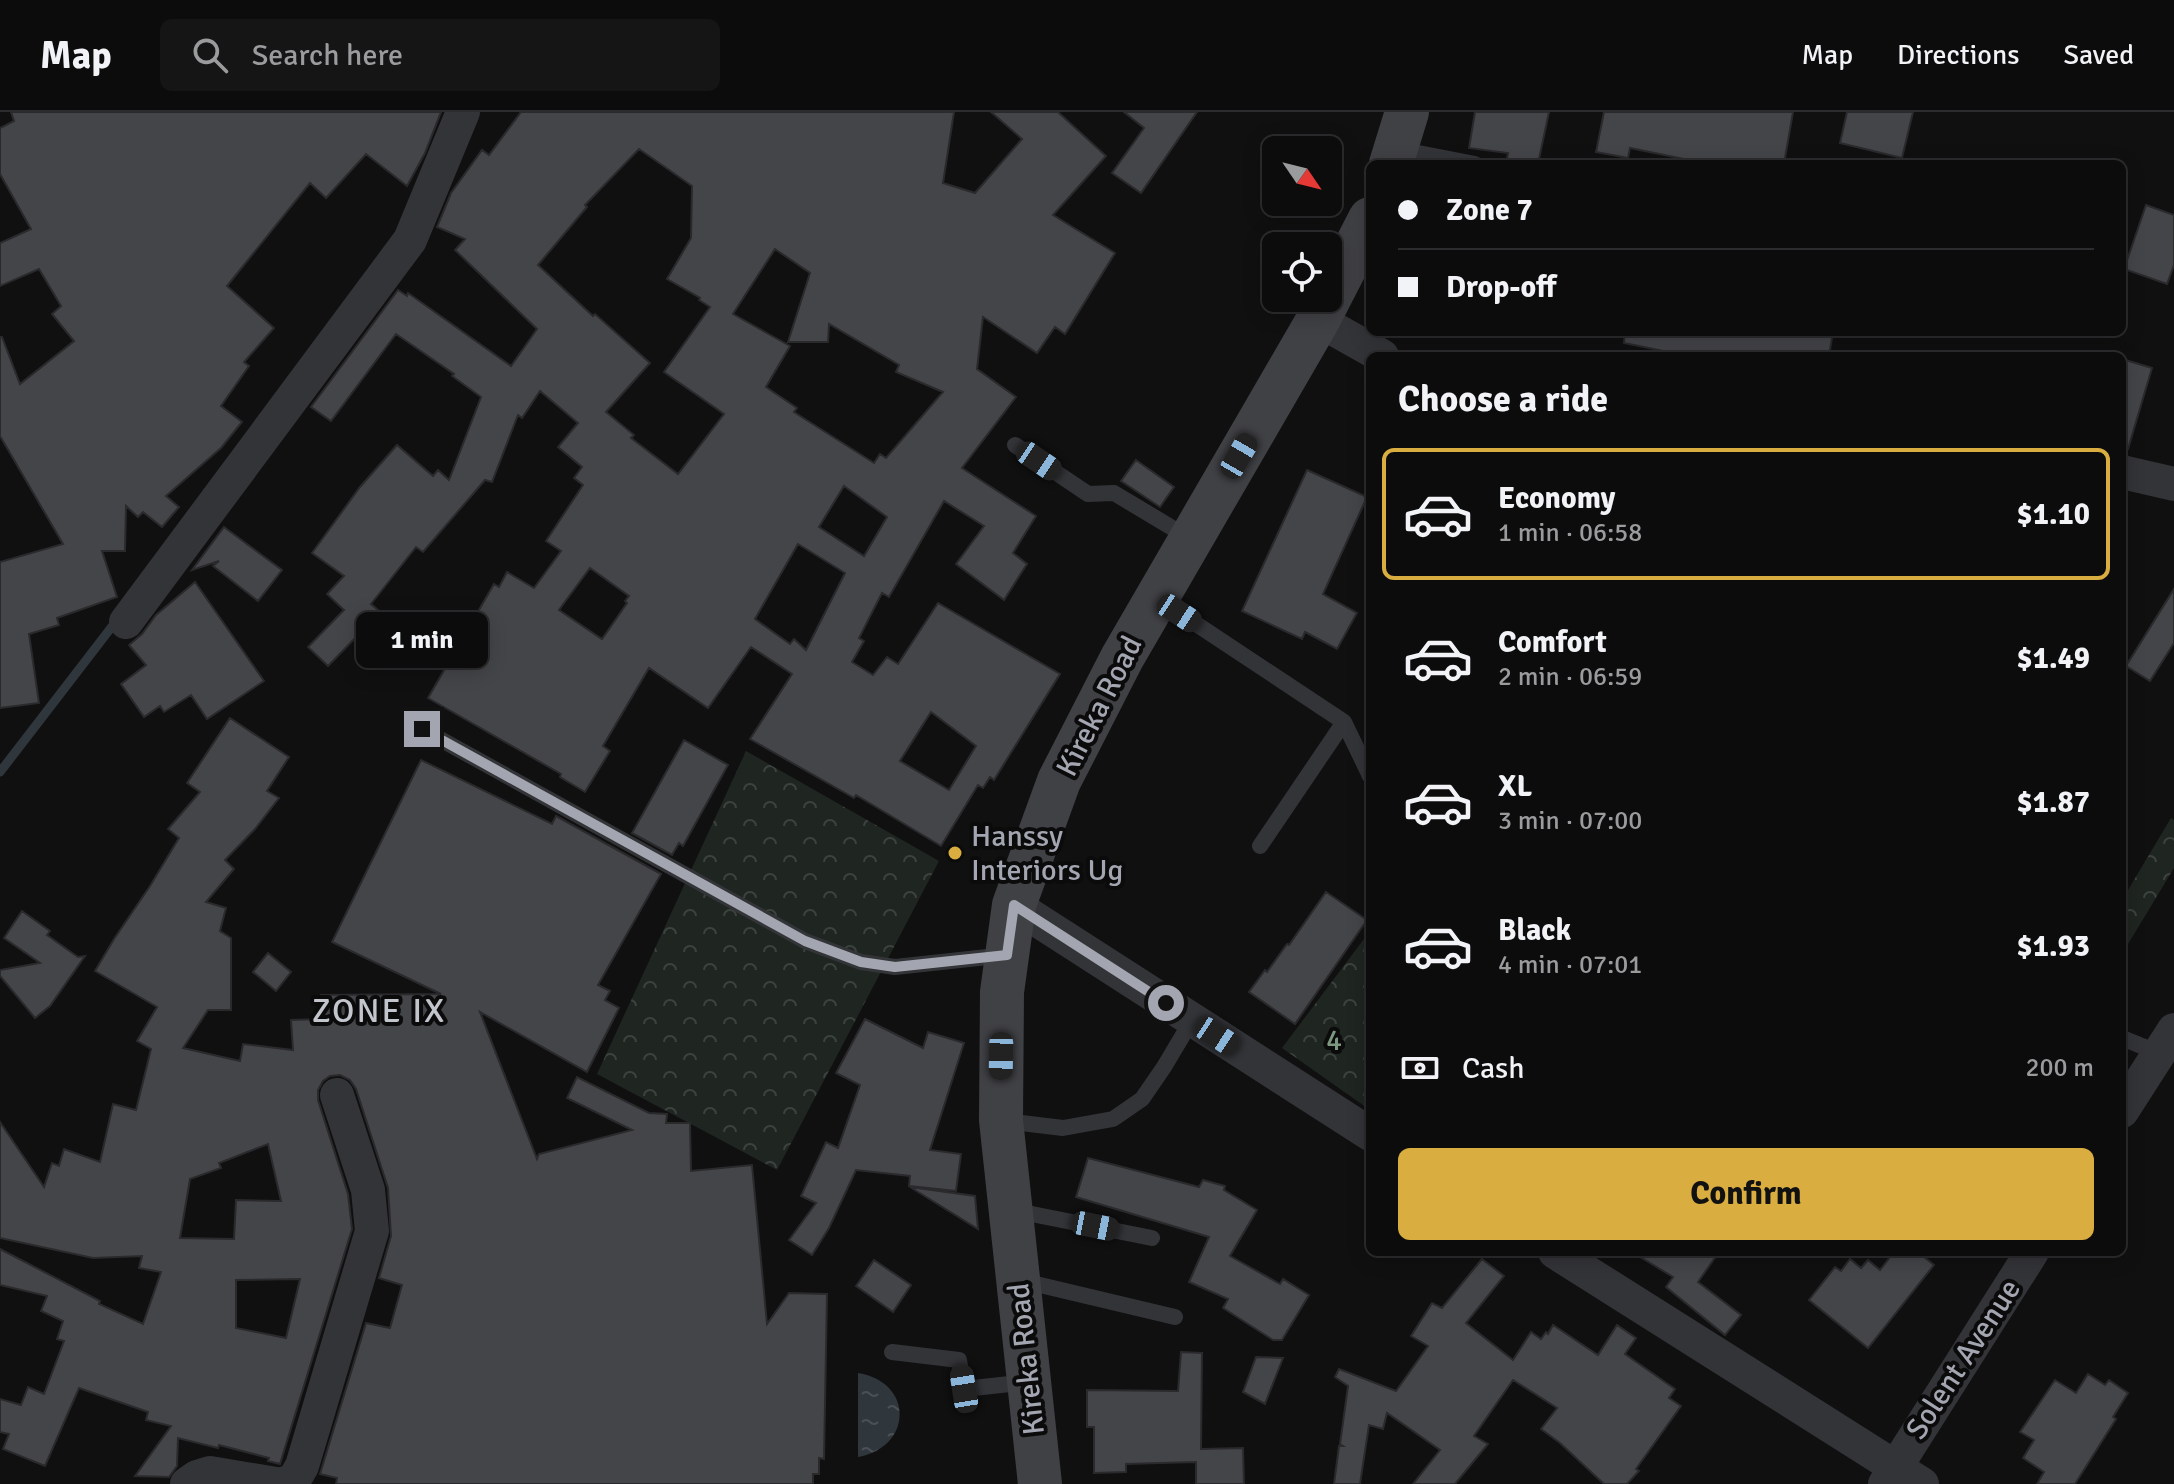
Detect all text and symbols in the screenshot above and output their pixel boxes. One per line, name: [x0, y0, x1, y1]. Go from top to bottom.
search box: [160, 19, 720, 91]
text: Map: [40, 32, 112, 79]
icon: search: [188, 33, 232, 77]
text: Search here: [252, 37, 403, 74]
text: Map: [1801, 38, 1853, 72]
text: Directions: [1897, 38, 2019, 72]
text: Saved: [2063, 38, 2134, 72]
north arrow: [1262, 136, 1342, 216]
map controls: [1262, 136, 1342, 312]
text: Zone 7: [1446, 192, 1533, 229]
button: locate: [1262, 232, 1342, 312]
text: Drop-off: [1446, 269, 1556, 306]
text: Choose a ride: [1398, 377, 1608, 422]
car: [1217, 429, 1261, 483]
car: [1012, 438, 1066, 484]
icon: car: [1402, 478, 1474, 550]
text: Economy: [1498, 480, 1615, 517]
text: $1.10: [2017, 496, 2090, 533]
text: 1 min · 06:58: [1498, 517, 1642, 549]
car: [1152, 590, 1206, 636]
callout: 1 min: [356, 613, 488, 669]
icon: car: [1402, 622, 1474, 694]
text: 1 min: [391, 624, 453, 656]
text: Comfort: [1498, 624, 1607, 661]
street label: Kireka Road: [1048, 630, 1151, 783]
text: $1.49: [2017, 640, 2090, 677]
text: 2 min · 06:59: [1498, 661, 1642, 693]
route end: [404, 711, 440, 747]
icon: car: [1402, 766, 1474, 838]
text: XL: [1498, 768, 1532, 805]
text: $1.87: [2017, 784, 2090, 821]
text: 3 min · 07:00: [1498, 805, 1642, 837]
place label: Hanssy Interiors Ug: [971, 818, 1123, 889]
marker: Hanssy Interiors Ug: [946, 844, 964, 862]
icon: car: [1402, 910, 1474, 982]
text: Black: [1498, 912, 1571, 949]
text: $1.93: [2017, 928, 2090, 965]
text: 4 min · 07:01: [1498, 949, 1642, 981]
route start: [1148, 985, 1184, 1021]
district label: ZONE IX: [312, 990, 446, 1032]
car: [1190, 1013, 1244, 1059]
park label: 4: [1326, 1022, 1342, 1059]
car: [989, 1032, 1013, 1080]
icon: cash: [1398, 1046, 1442, 1090]
text: Cash: [1462, 1050, 1525, 1087]
text: 200 m: [2025, 1052, 2094, 1084]
button: Confirm: [1398, 1148, 2094, 1240]
car: [1069, 1210, 1121, 1242]
street label: Solent Avenue: [1898, 1272, 2029, 1446]
street label: Kireka Road: [1000, 1281, 1053, 1437]
car: [948, 1363, 980, 1415]

